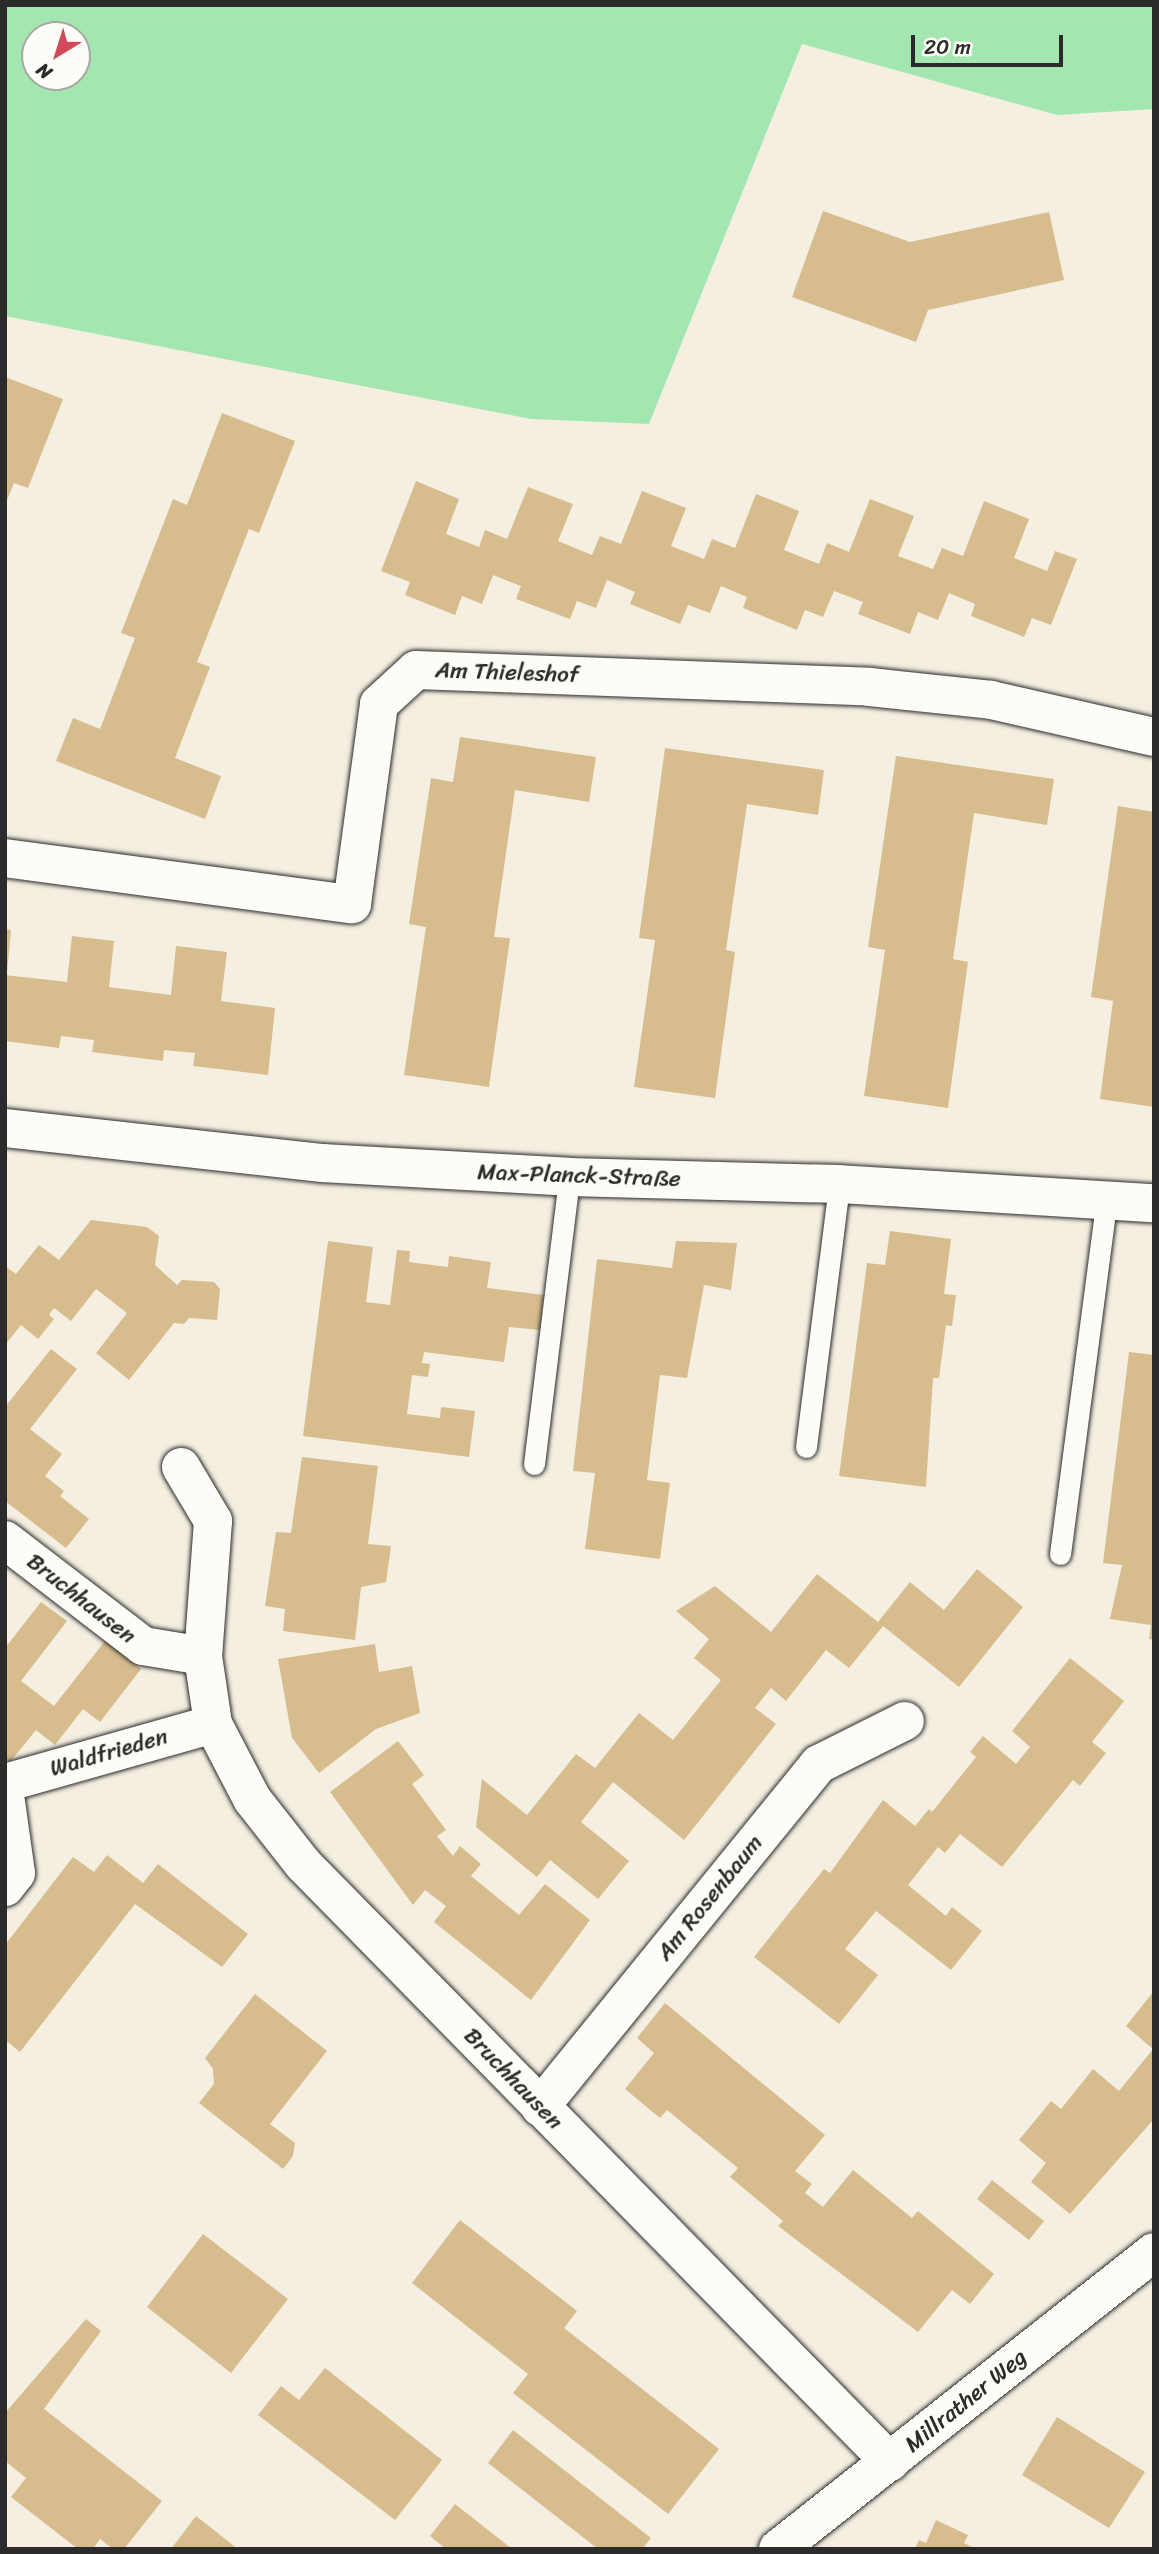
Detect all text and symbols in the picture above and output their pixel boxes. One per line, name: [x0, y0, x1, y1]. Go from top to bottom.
north arrow: [21, 21, 91, 91]
scale bar: [914, 21, 1066, 65]
text: 20 m: [924, 28, 971, 66]
text: N: [29, 54, 59, 88]
street label: Am Thieleshof: [435, 657, 579, 689]
street label: Max-Planck-Straße: [477, 1159, 681, 1193]
street label: Bruchhausen: [21, 1548, 141, 1650]
street label: Waldfrieden: [47, 1723, 171, 1783]
street label: Am Rosenbaum: [651, 1830, 769, 1966]
street label: Bruchhausen: [458, 2022, 568, 2136]
street label: Millrather Weg: [899, 2343, 1033, 2459]

